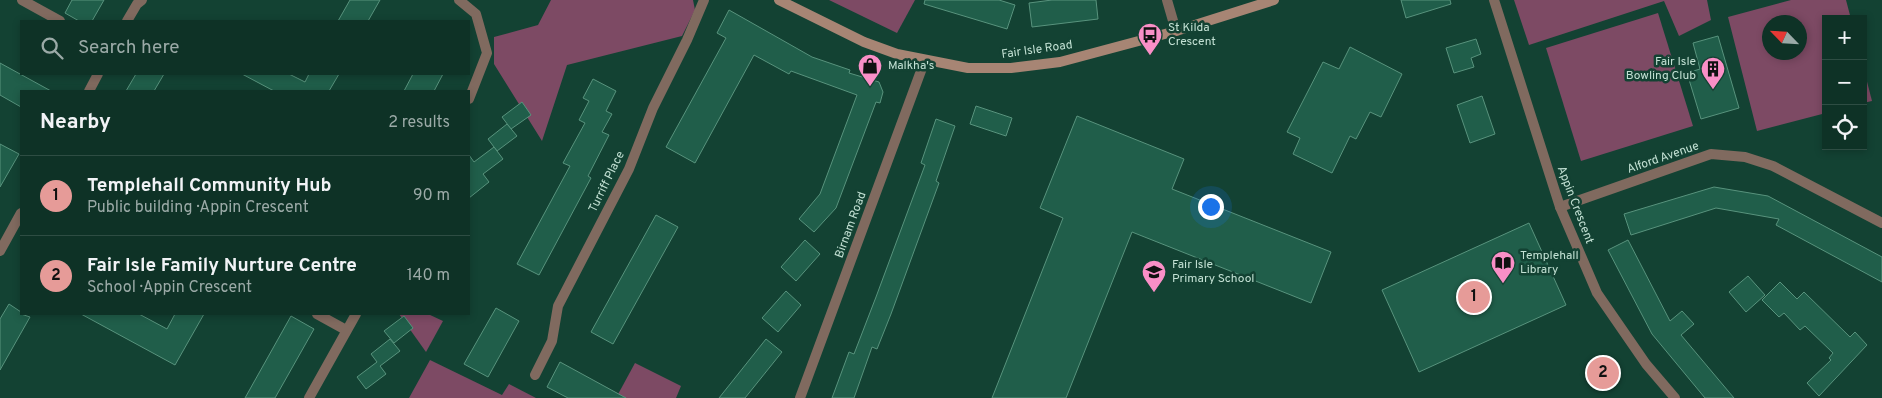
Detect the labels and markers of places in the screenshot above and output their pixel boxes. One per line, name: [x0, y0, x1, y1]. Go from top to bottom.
place label: St Kilda Crescent: [1168, 20, 1216, 50]
bus stop icon: St Kilda Crescent: [1137, 22, 1163, 56]
shop icon: Malkha's: [857, 53, 883, 87]
place label: Fair Isle Bowling Club: [1626, 54, 1696, 84]
building icon: Fair Isle Bowling Club: [1700, 56, 1726, 90]
place label: Malkha's: [888, 58, 934, 74]
place label: Templehall Library: [1520, 248, 1579, 278]
library icon: Templehall Library: [1490, 250, 1516, 284]
place label: Fair Isle Primary School: [1172, 257, 1255, 287]
school or university icon: Fair Isle Primary School: [1141, 259, 1167, 293]
pin: 1: [1458, 278, 1490, 316]
pin: 2: [1587, 354, 1619, 392]

